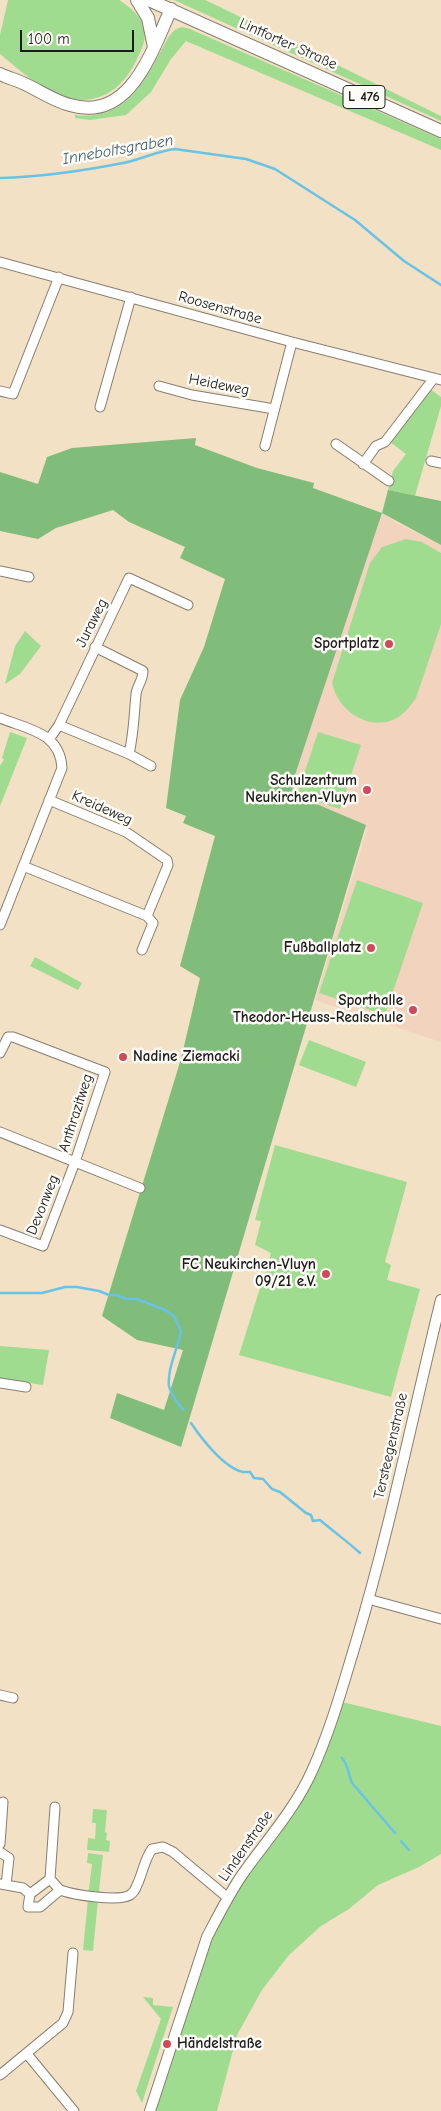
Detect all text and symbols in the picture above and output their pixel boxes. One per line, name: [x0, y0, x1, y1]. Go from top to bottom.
street label: Lintforter Straße: [236, 14, 340, 74]
scale bar: [22, 20, 136, 52]
text: 100 m: [28, 30, 70, 48]
road number: L 476: [343, 85, 385, 108]
water label: Inneboltsgraben: [61, 131, 175, 169]
street label: Roosenstraße: [176, 288, 264, 328]
street label: Heideweg: [187, 370, 251, 400]
street label: Juraweg: [72, 596, 112, 650]
place label: Sportplatz: [314, 635, 379, 653]
marker: Sportplatz: [383, 638, 395, 650]
place label: Schulzentrum Neukirchen-Vluyn: [245, 772, 357, 807]
marker: Schulzentrum Neukirchen-Vluyn: [361, 784, 373, 796]
street label: Kreideweg: [69, 787, 135, 829]
place label: Fußballplatz: [284, 939, 361, 957]
marker: Fußballplatz: [365, 942, 377, 954]
place label: Sporthalle Theodor-Heuss-Realschule: [233, 992, 403, 1027]
marker: Sporthalle Theodor-Heuss-Realschule: [407, 1004, 419, 1016]
place label: Nadine Ziemacki: [133, 1048, 240, 1066]
marker: Nadine Ziemacki: [117, 1051, 129, 1063]
street label: Anthrazitweg: [55, 1072, 97, 1154]
street label: Devonweg: [23, 1172, 63, 1238]
place label: FC Neukirchen-Vluyn 09/21 e.V.: [182, 1256, 316, 1291]
marker: FC Neukirchen-Vluyn 09/21 e.V.: [320, 1268, 332, 1280]
street label: Tersteegenstraße: [370, 1391, 412, 1501]
street label: Lindenstraße: [215, 1807, 277, 1885]
place label: Händelstraße: [177, 2035, 262, 2053]
marker: Händelstraße: [161, 2038, 173, 2050]

